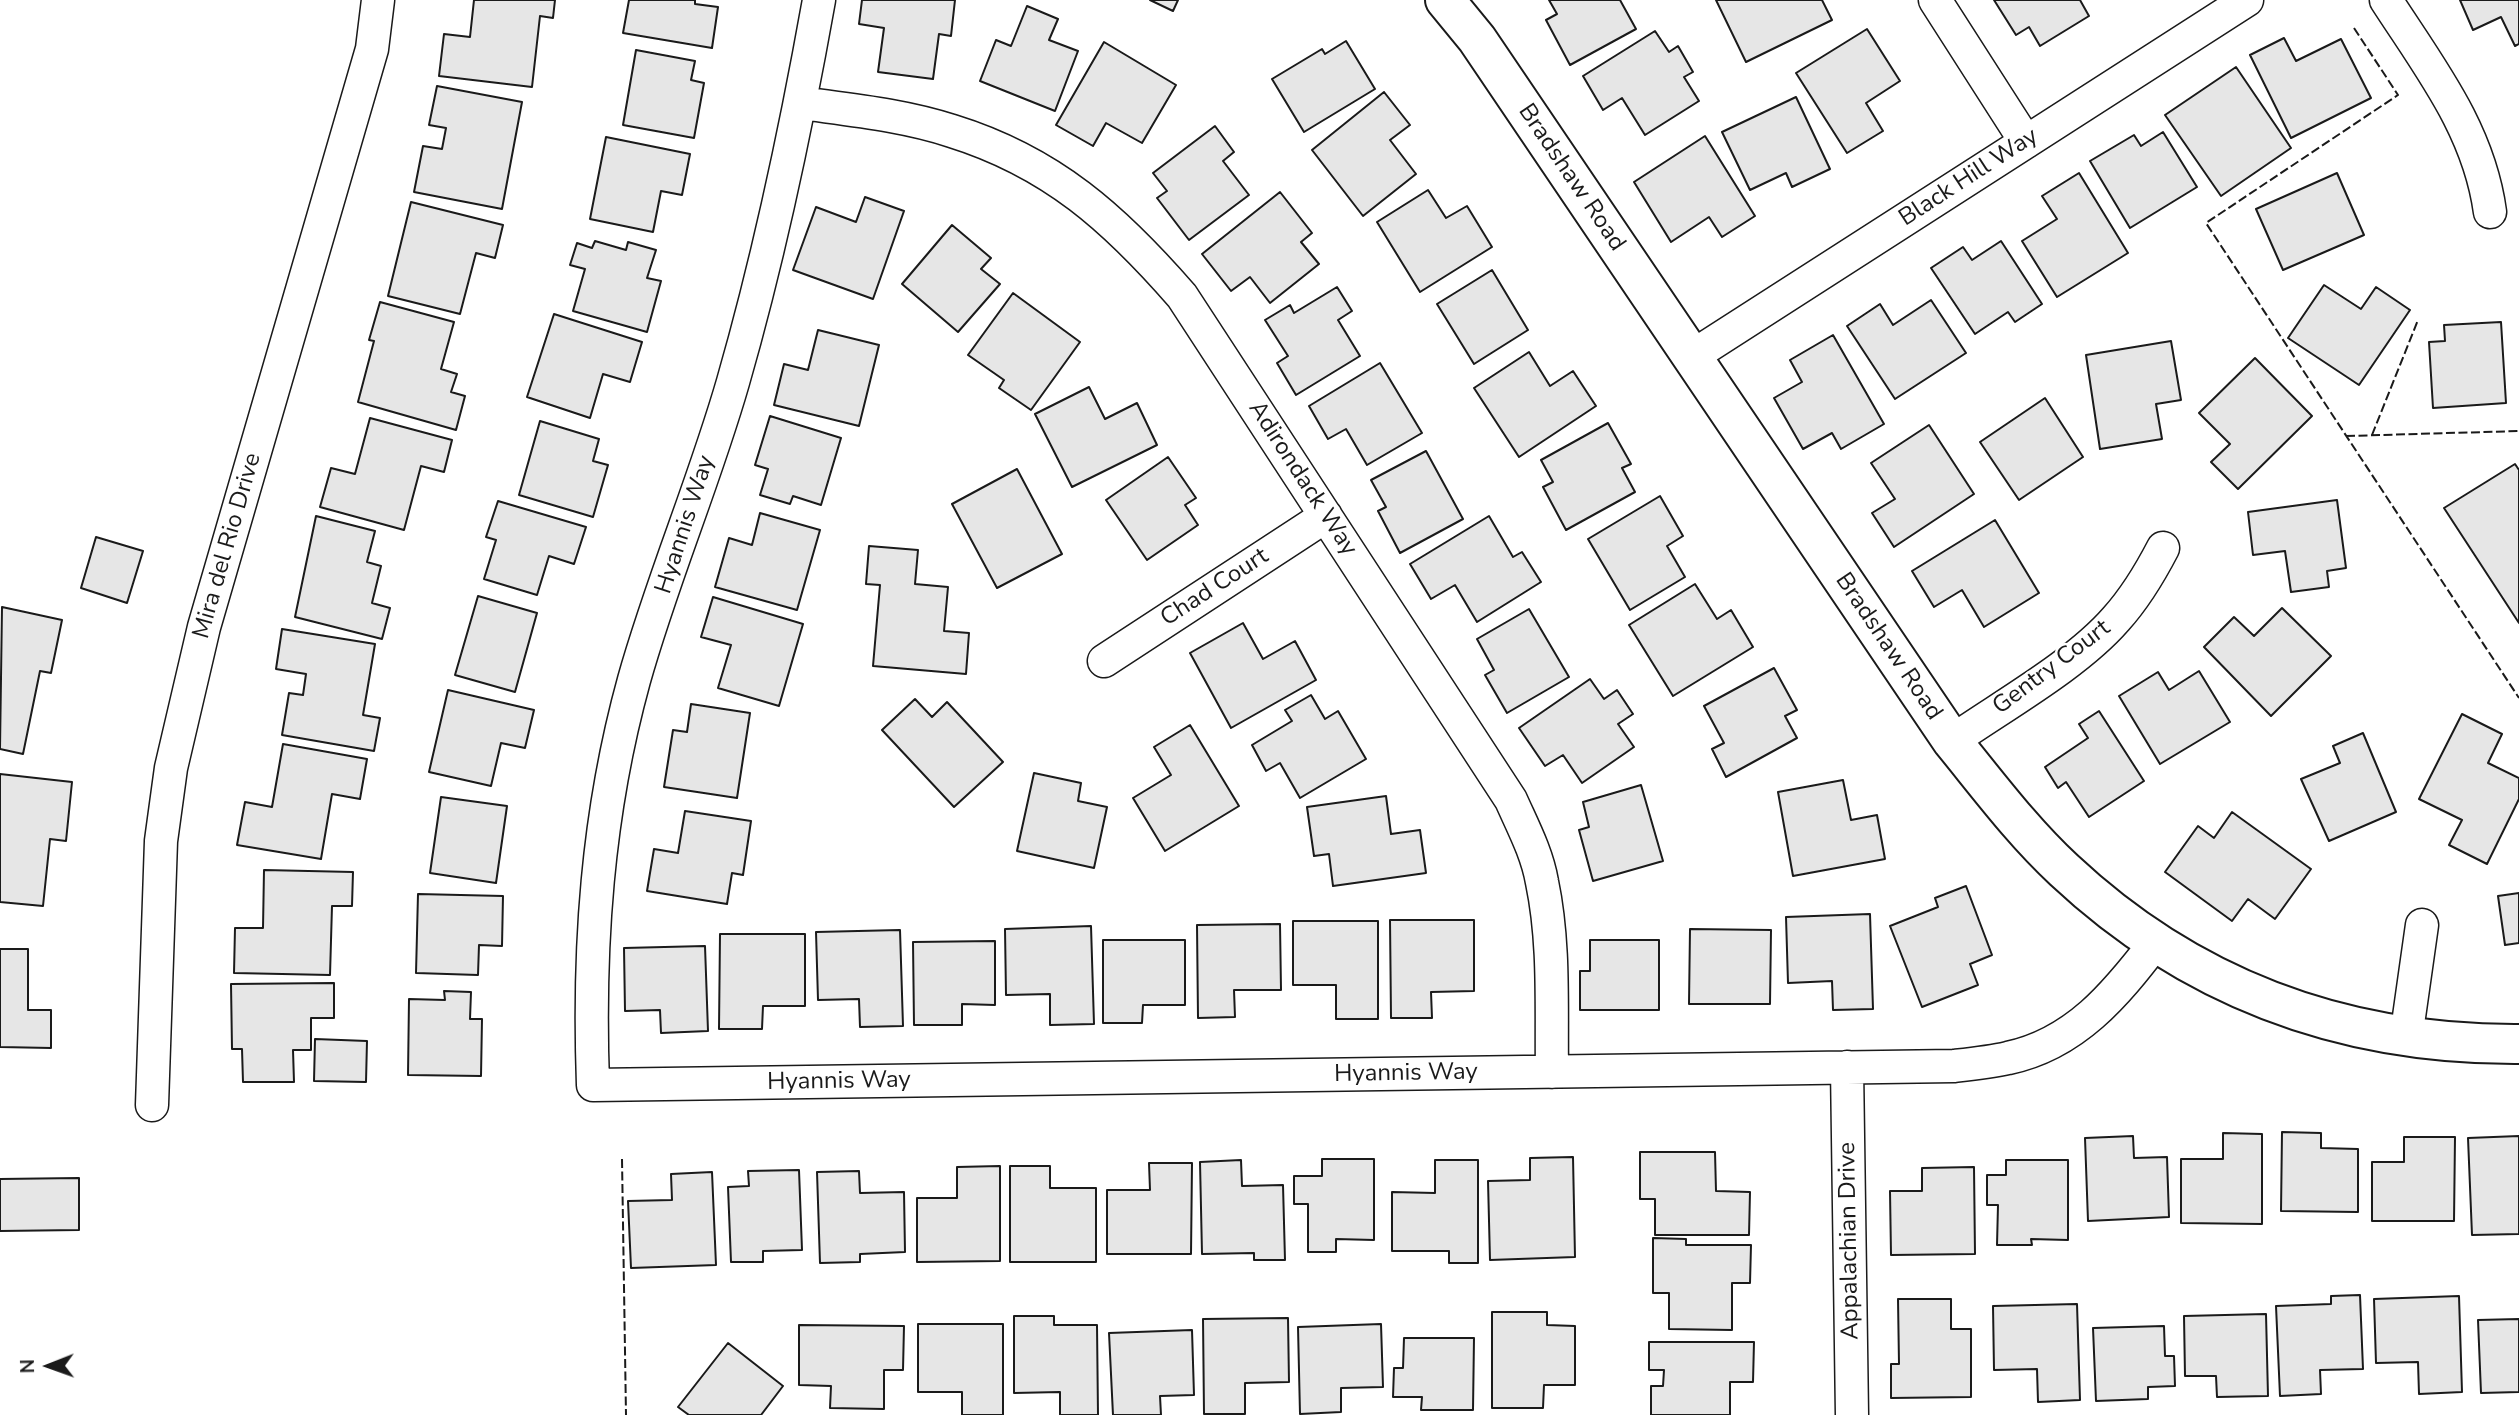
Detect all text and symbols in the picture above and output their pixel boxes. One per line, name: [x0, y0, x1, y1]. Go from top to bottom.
street label: Bradshaw Road: [1511, 99, 1631, 257]
street label: Black Hill Way: [1894, 122, 2044, 234]
street label: Adirondack Way: [1241, 396, 1363, 562]
street label: Mira del Rio Drive: [188, 450, 268, 642]
street label: Hyannis Way: [650, 452, 722, 598]
street label: Chad Court: [1156, 543, 1274, 633]
street label: Bradshaw Road: [1828, 568, 1948, 726]
street label: Gentry Court: [1988, 614, 2116, 722]
street label: Hyannis Way: [1334, 1058, 1478, 1090]
street label: Hyannis Way: [767, 1066, 911, 1098]
street label: Appalachian Drive: [1834, 1142, 1866, 1340]
north arrow: [14, 1331, 84, 1401]
text: N: [15, 1359, 41, 1374]

